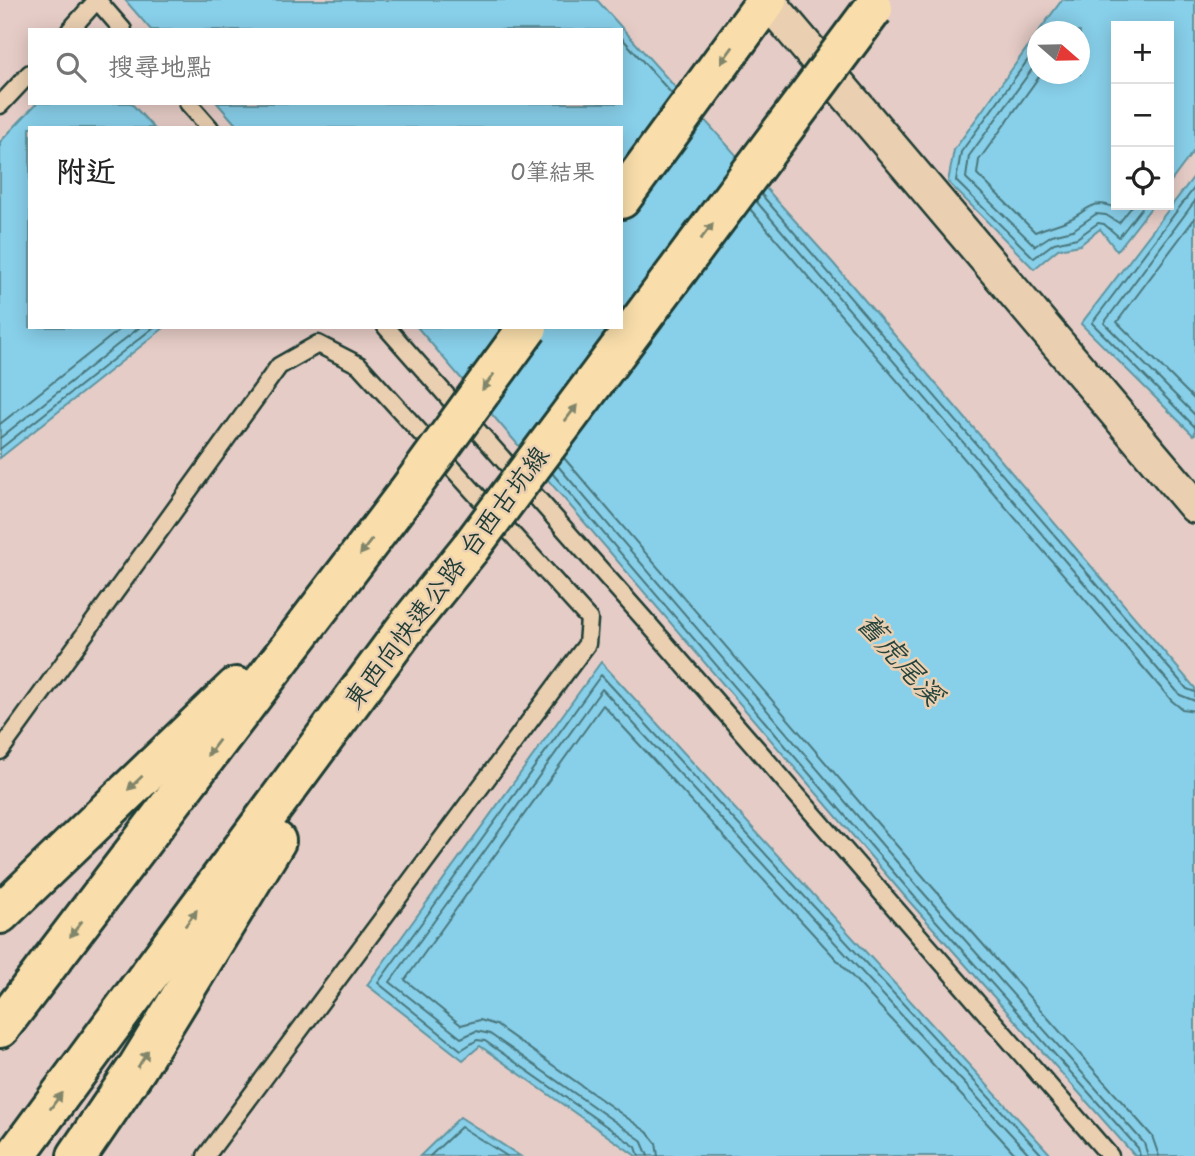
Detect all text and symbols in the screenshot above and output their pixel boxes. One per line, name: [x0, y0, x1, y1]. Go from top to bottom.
north arrow: [1027, 21, 1090, 84]
map controls: [1111, 21, 1174, 210]
button: +: [1111, 21, 1174, 84]
search box: [28, 28, 623, 105]
one-way arrow: [720, 46, 734, 64]
icon: search: [52, 48, 90, 86]
text: 搜尋地點: [108, 49, 212, 84]
button: −: [1111, 84, 1174, 147]
button: locate: [1111, 147, 1174, 210]
text: 附近: [56, 151, 116, 192]
text: 0筆結果: [510, 157, 595, 187]
one-way arrow: [700, 222, 714, 240]
one-way arrow: [481, 373, 495, 391]
one-way arrow: [564, 404, 578, 423]
street label: 東西向快速公路 台西古坑線: [335, 438, 557, 716]
one-way arrow: [359, 538, 373, 556]
water label: 舊虎尾溪: [849, 605, 954, 715]
one-way arrow: [206, 738, 221, 756]
one-way arrow: [127, 775, 144, 792]
one-way arrow: [184, 909, 198, 927]
one-way arrow: [68, 919, 83, 937]
one-way arrow: [137, 1049, 149, 1068]
one-way arrow: [49, 1092, 63, 1110]

